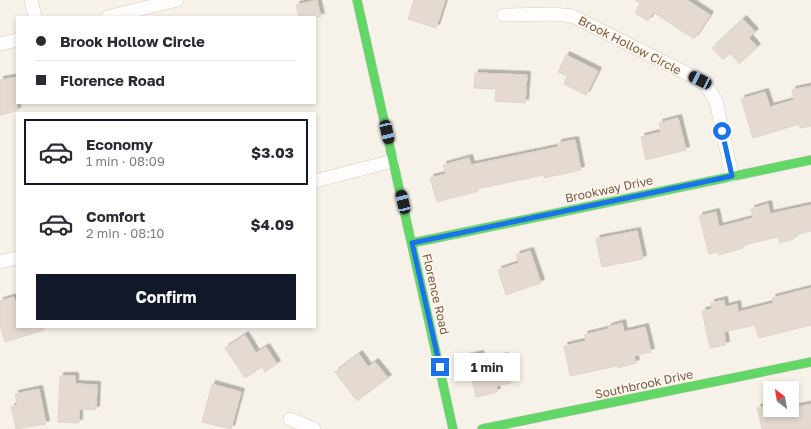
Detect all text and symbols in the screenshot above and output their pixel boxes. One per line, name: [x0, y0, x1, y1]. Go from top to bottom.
street label: Brook Hollow Circle: [576, 13, 684, 77]
text: Brook Hollow Circle: [60, 32, 205, 50]
car: [687, 69, 713, 91]
text: Florence Road: [60, 71, 165, 89]
car: [378, 119, 396, 145]
route start: [713, 122, 731, 140]
icon: car: [38, 134, 74, 170]
text: Economy: [86, 135, 153, 153]
text: $3.03: [251, 143, 294, 161]
text: 1 min · 08:09: [86, 153, 165, 169]
street label: Brookway Drive: [564, 172, 654, 206]
car: [394, 189, 412, 215]
icon: car: [38, 206, 74, 242]
text: Comfort: [86, 207, 145, 225]
text: $4.09: [250, 215, 294, 233]
text: 2 min · 08:10: [86, 225, 164, 241]
street label: Florence Road: [419, 252, 453, 336]
button: Confirm: [36, 274, 296, 320]
callout: 1 min: [454, 353, 520, 381]
route end: [431, 358, 449, 376]
text: 1 min: [471, 359, 503, 375]
street label: Southbrook Drive: [593, 366, 695, 402]
north arrow: [763, 381, 799, 417]
map controls: [763, 381, 799, 417]

